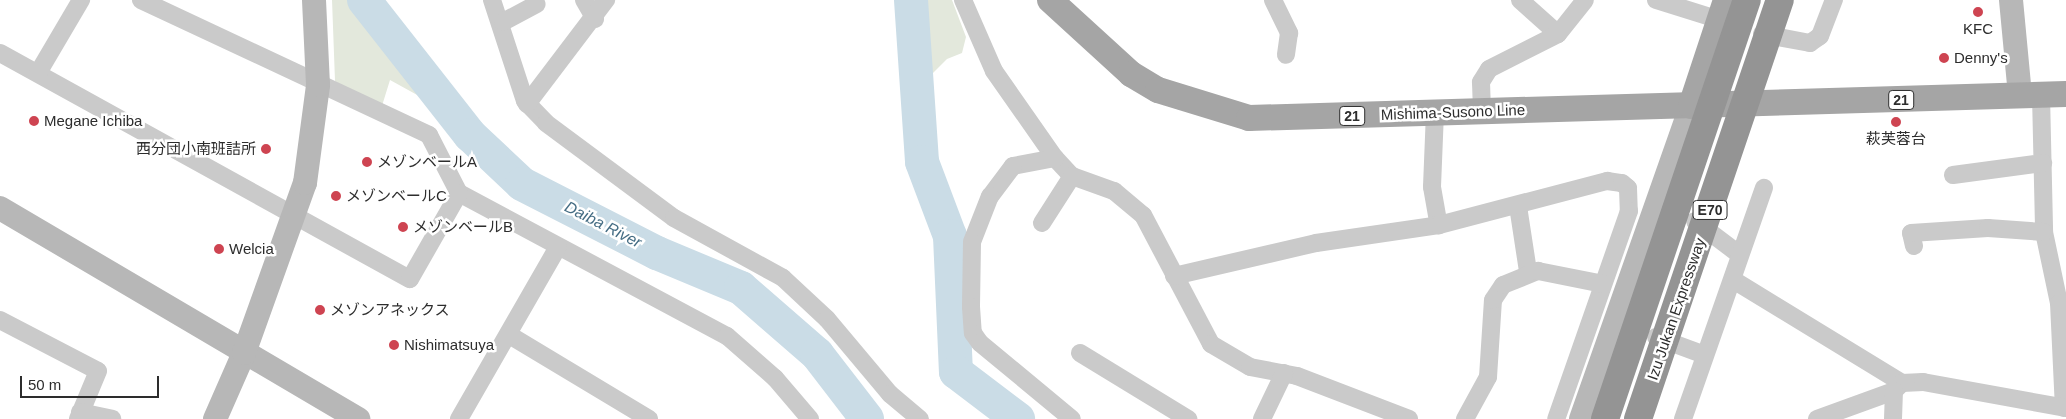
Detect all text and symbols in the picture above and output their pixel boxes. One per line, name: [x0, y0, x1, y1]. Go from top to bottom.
marker: KFC: [1972, 6, 1984, 18]
place label: KFC: [1963, 20, 1993, 38]
place label: Denny's: [1954, 49, 2008, 67]
marker: Denny's: [1938, 52, 1950, 64]
road number: 21: [1887, 88, 1915, 112]
street label: Mishima-Susono Line: [1381, 100, 1525, 124]
road number: 21: [1338, 104, 1366, 128]
place label: Megane Ichiba: [44, 112, 142, 130]
marker: Megane Ichiba: [28, 115, 40, 127]
marker: 萩芙蓉台: [1890, 116, 1902, 128]
place label: 萩芙蓉台: [1866, 130, 1926, 148]
place label: 西分団小南班詰所: [136, 140, 256, 158]
marker: 西分団小南班詰所: [260, 143, 272, 155]
place label: メゾンベールA: [377, 153, 477, 171]
marker: メゾンベールA: [361, 156, 373, 168]
place label: メゾンベールC: [346, 187, 447, 205]
marker: メゾンベールC: [330, 190, 342, 202]
water label: Daiba River: [561, 197, 645, 253]
road number: E70: [1692, 198, 1728, 222]
place label: メゾンベールB: [413, 218, 513, 236]
marker: メゾンベールB: [397, 221, 409, 233]
street label: Izu Jukan Expressway: [1643, 236, 1709, 382]
place label: Welcia: [229, 240, 274, 258]
marker: Welcia: [213, 243, 225, 255]
place label: メゾンアネックス: [330, 301, 450, 319]
marker: メゾンアネックス: [314, 304, 326, 316]
place label: Nishimatsuya: [404, 336, 494, 354]
marker: Nishimatsuya: [388, 339, 400, 351]
scale bar: [22, 366, 161, 398]
text: 50 m: [28, 376, 61, 393]

